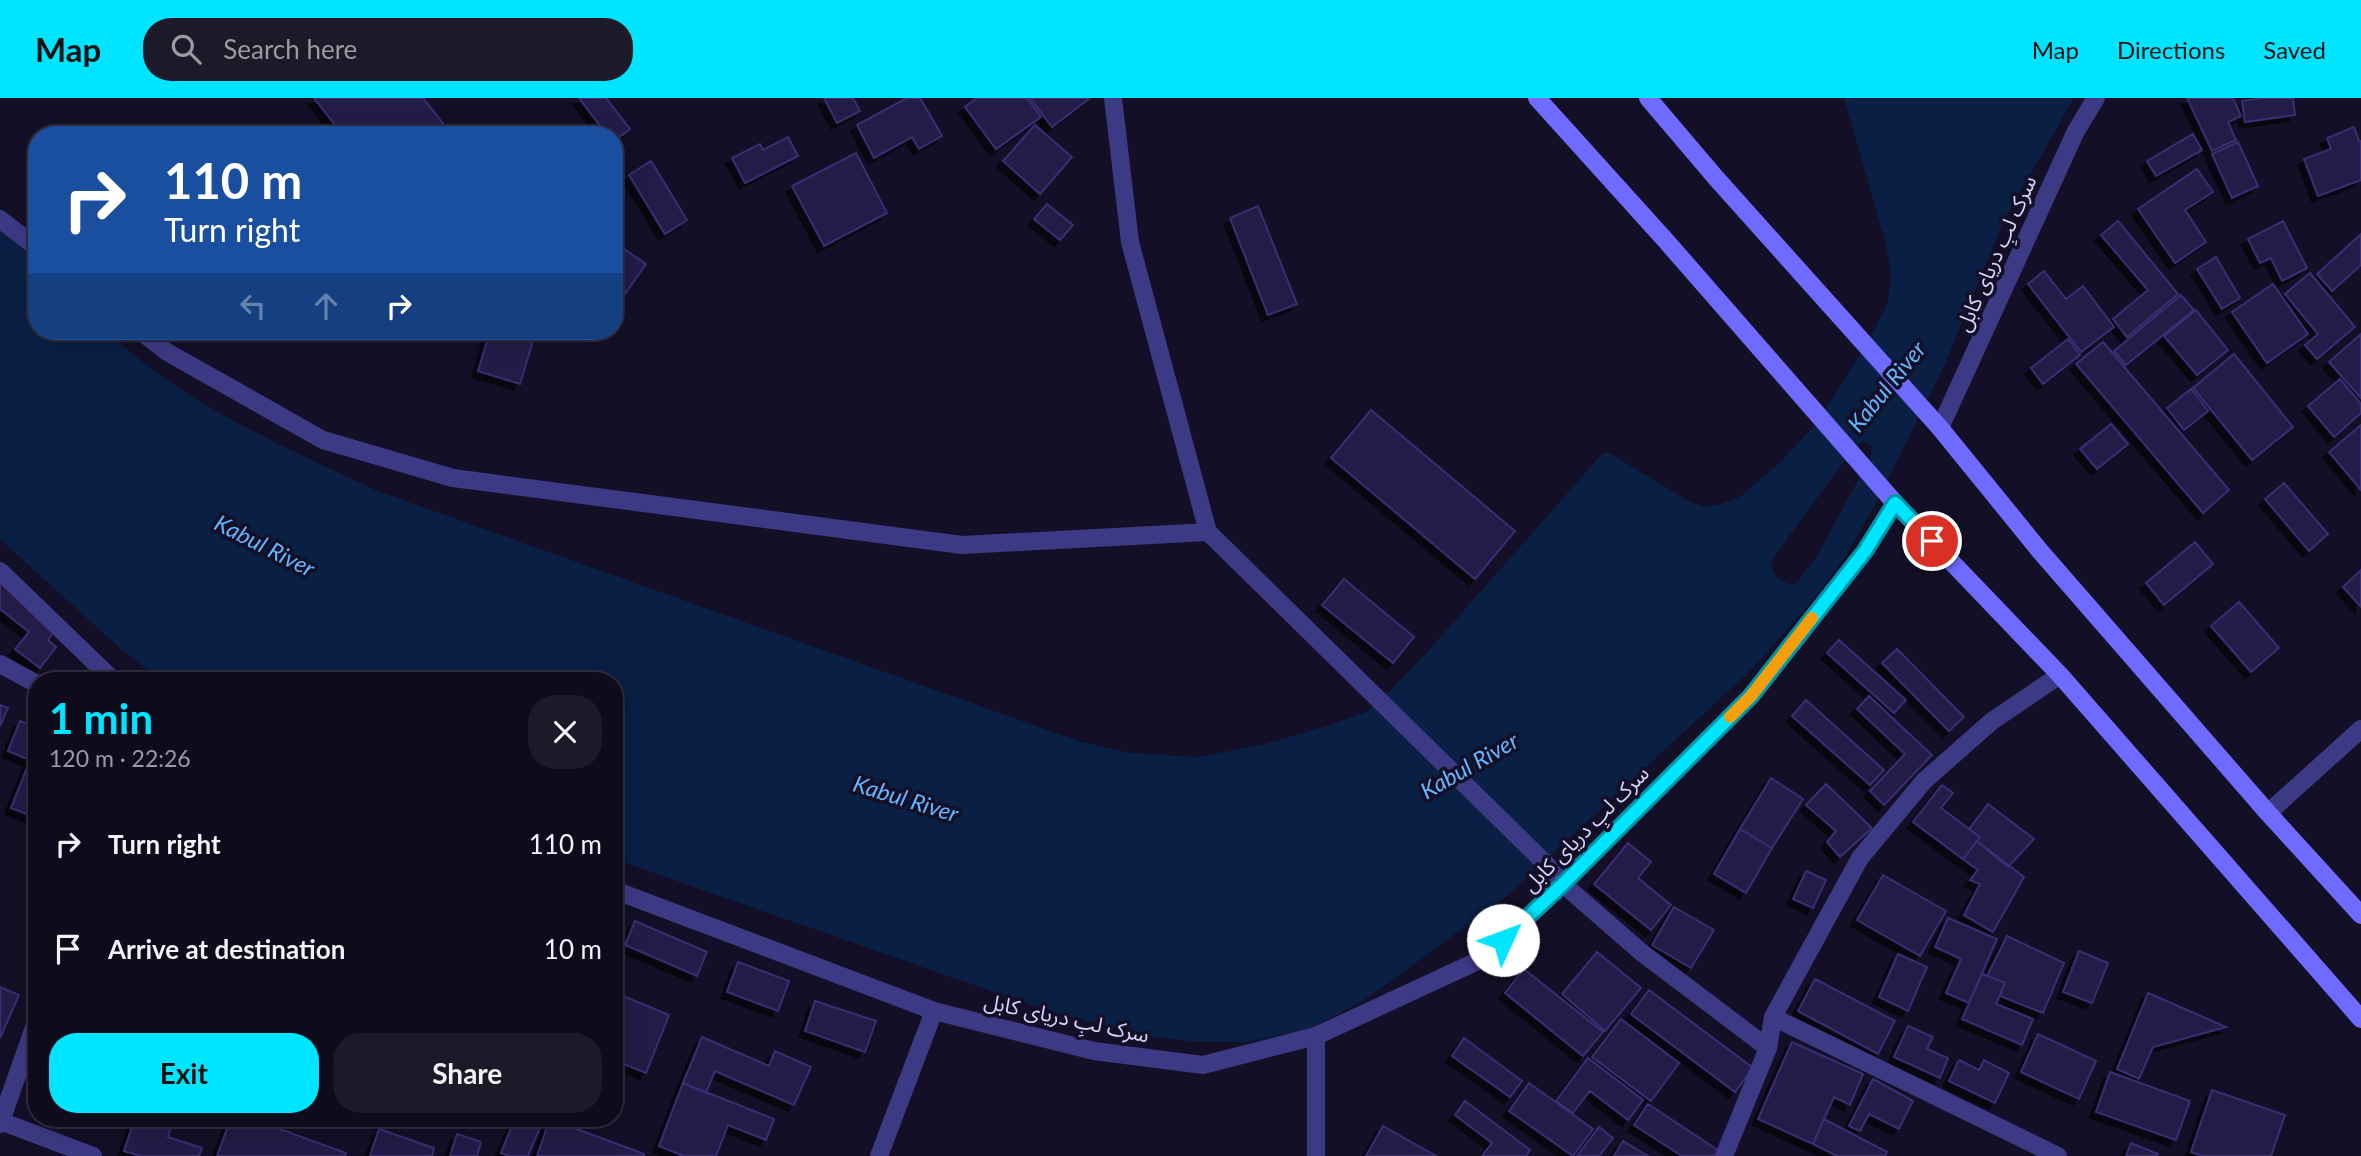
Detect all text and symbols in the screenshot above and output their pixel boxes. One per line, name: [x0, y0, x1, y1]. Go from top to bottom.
search box: [143, 18, 633, 81]
text: Map: [35, 29, 101, 69]
icon: search: [167, 30, 205, 68]
text: Search here: [223, 33, 357, 65]
text: Map: [2032, 35, 2079, 64]
text: Directions: [2117, 35, 2225, 64]
text: Saved: [2263, 35, 2326, 64]
text: 110 m: [164, 151, 302, 209]
icon: right: [49, 154, 140, 245]
street label: سرک لبِ دریای کابل: [1949, 171, 2045, 337]
text: Turn right: [164, 210, 300, 249]
icon: left: [234, 287, 272, 325]
icon: ahead: [307, 287, 345, 325]
icon: right: [380, 287, 418, 325]
water label: Kabul River: [1841, 334, 1932, 437]
water label: Kabul River: [210, 508, 321, 583]
pin: [1902, 511, 1962, 571]
icon: arrive: [1913, 522, 1951, 560]
text: 1 min: [49, 693, 153, 743]
button: close: [528, 695, 602, 769]
water label: Kabul River: [1415, 725, 1524, 804]
text: 120 m · 22:26: [49, 744, 191, 772]
street label: سرک لبِ دریای کابل: [1517, 760, 1656, 899]
water label: Kabul River: [850, 769, 963, 828]
icon: right: [49, 825, 87, 863]
text: Turn right: [108, 828, 221, 860]
text: 110 m: [529, 828, 602, 860]
position arrow: [1466, 903, 1540, 977]
icon: arrive: [49, 930, 87, 968]
text: Arrive at destination: [108, 933, 345, 965]
text: 10 m: [544, 933, 602, 965]
street label: سرک لبِ دریای کابل: [981, 987, 1152, 1051]
button: Exit: [49, 1033, 319, 1113]
button: Share: [333, 1033, 602, 1113]

